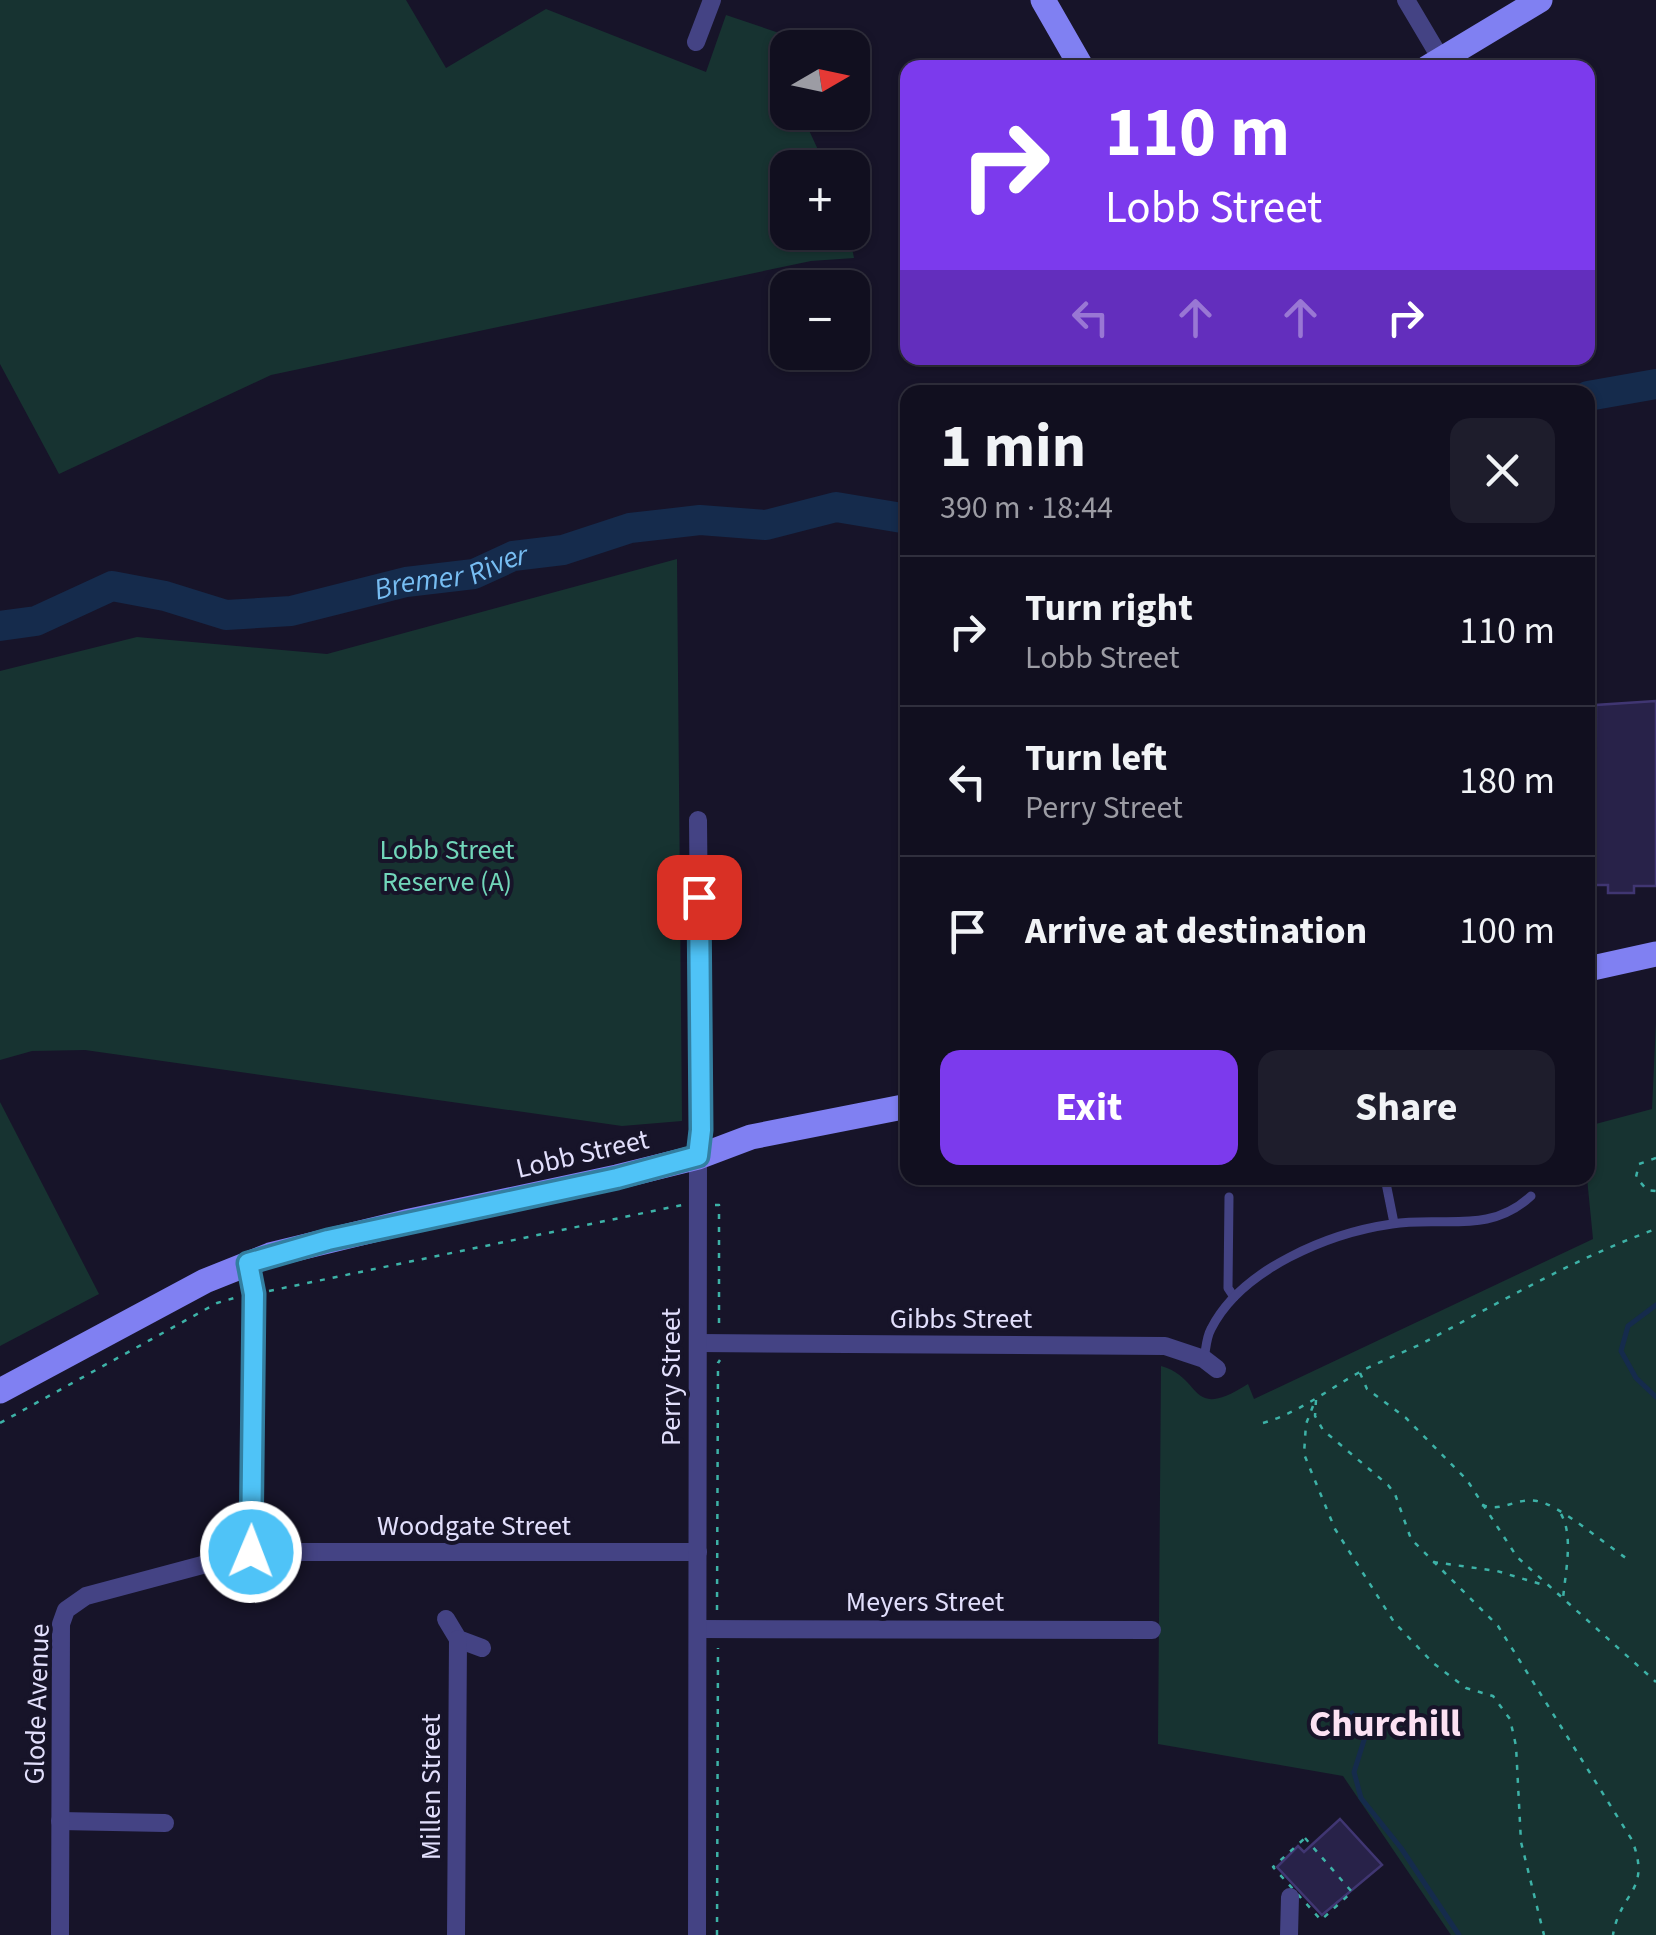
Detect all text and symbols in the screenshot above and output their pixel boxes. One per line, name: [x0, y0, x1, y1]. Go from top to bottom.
north arrow: [770, 30, 870, 130]
map controls: [770, 30, 870, 370]
text: 110 m: [1105, 83, 1290, 183]
icon: right: [940, 100, 1070, 230]
button: +: [770, 150, 870, 250]
text: Lobb Street: [1105, 176, 1322, 240]
button: −: [770, 270, 870, 370]
icon: left: [1063, 290, 1118, 345]
icon: ahead: [1168, 290, 1223, 345]
icon: ahead: [1273, 290, 1328, 345]
icon: right: [1378, 290, 1433, 345]
text: 1 min: [940, 405, 1086, 490]
button: close: [1450, 418, 1555, 523]
text: 390 m · 18:44: [940, 485, 1113, 531]
water label: Bremer River: [369, 533, 531, 611]
text: Turn right: [1025, 581, 1193, 635]
icon: right: [940, 604, 995, 659]
text: 110 m: [1459, 604, 1555, 658]
text: Lobb Street: [1025, 635, 1179, 681]
text: Turn left: [1025, 731, 1167, 785]
icon: left: [940, 754, 995, 809]
text: 180 m: [1459, 754, 1555, 808]
text: Perry Street: [1025, 785, 1183, 831]
park label: Lobb Street Reserve (A): [379, 830, 515, 902]
pin: [657, 855, 742, 940]
icon: arrive: [672, 870, 727, 925]
icon: arrive: [940, 904, 995, 959]
text: Arrive at destination: [1025, 904, 1367, 958]
text: 100 m: [1459, 904, 1555, 958]
button: Exit: [940, 1050, 1238, 1165]
button: Share: [1258, 1050, 1555, 1165]
street label: Lobb Street: [512, 1119, 653, 1189]
street label: Gibbs Street: [890, 1299, 1033, 1339]
street label: Perry Street: [651, 1307, 691, 1446]
position arrow: [199, 1500, 303, 1604]
street label: Woodgate Street: [377, 1506, 572, 1546]
street label: Meyers Street: [846, 1582, 1005, 1622]
street label: Glode Avenue: [14, 1623, 60, 1785]
district label: Churchill: [1309, 1697, 1461, 1751]
street label: Millen Street: [411, 1713, 451, 1860]

